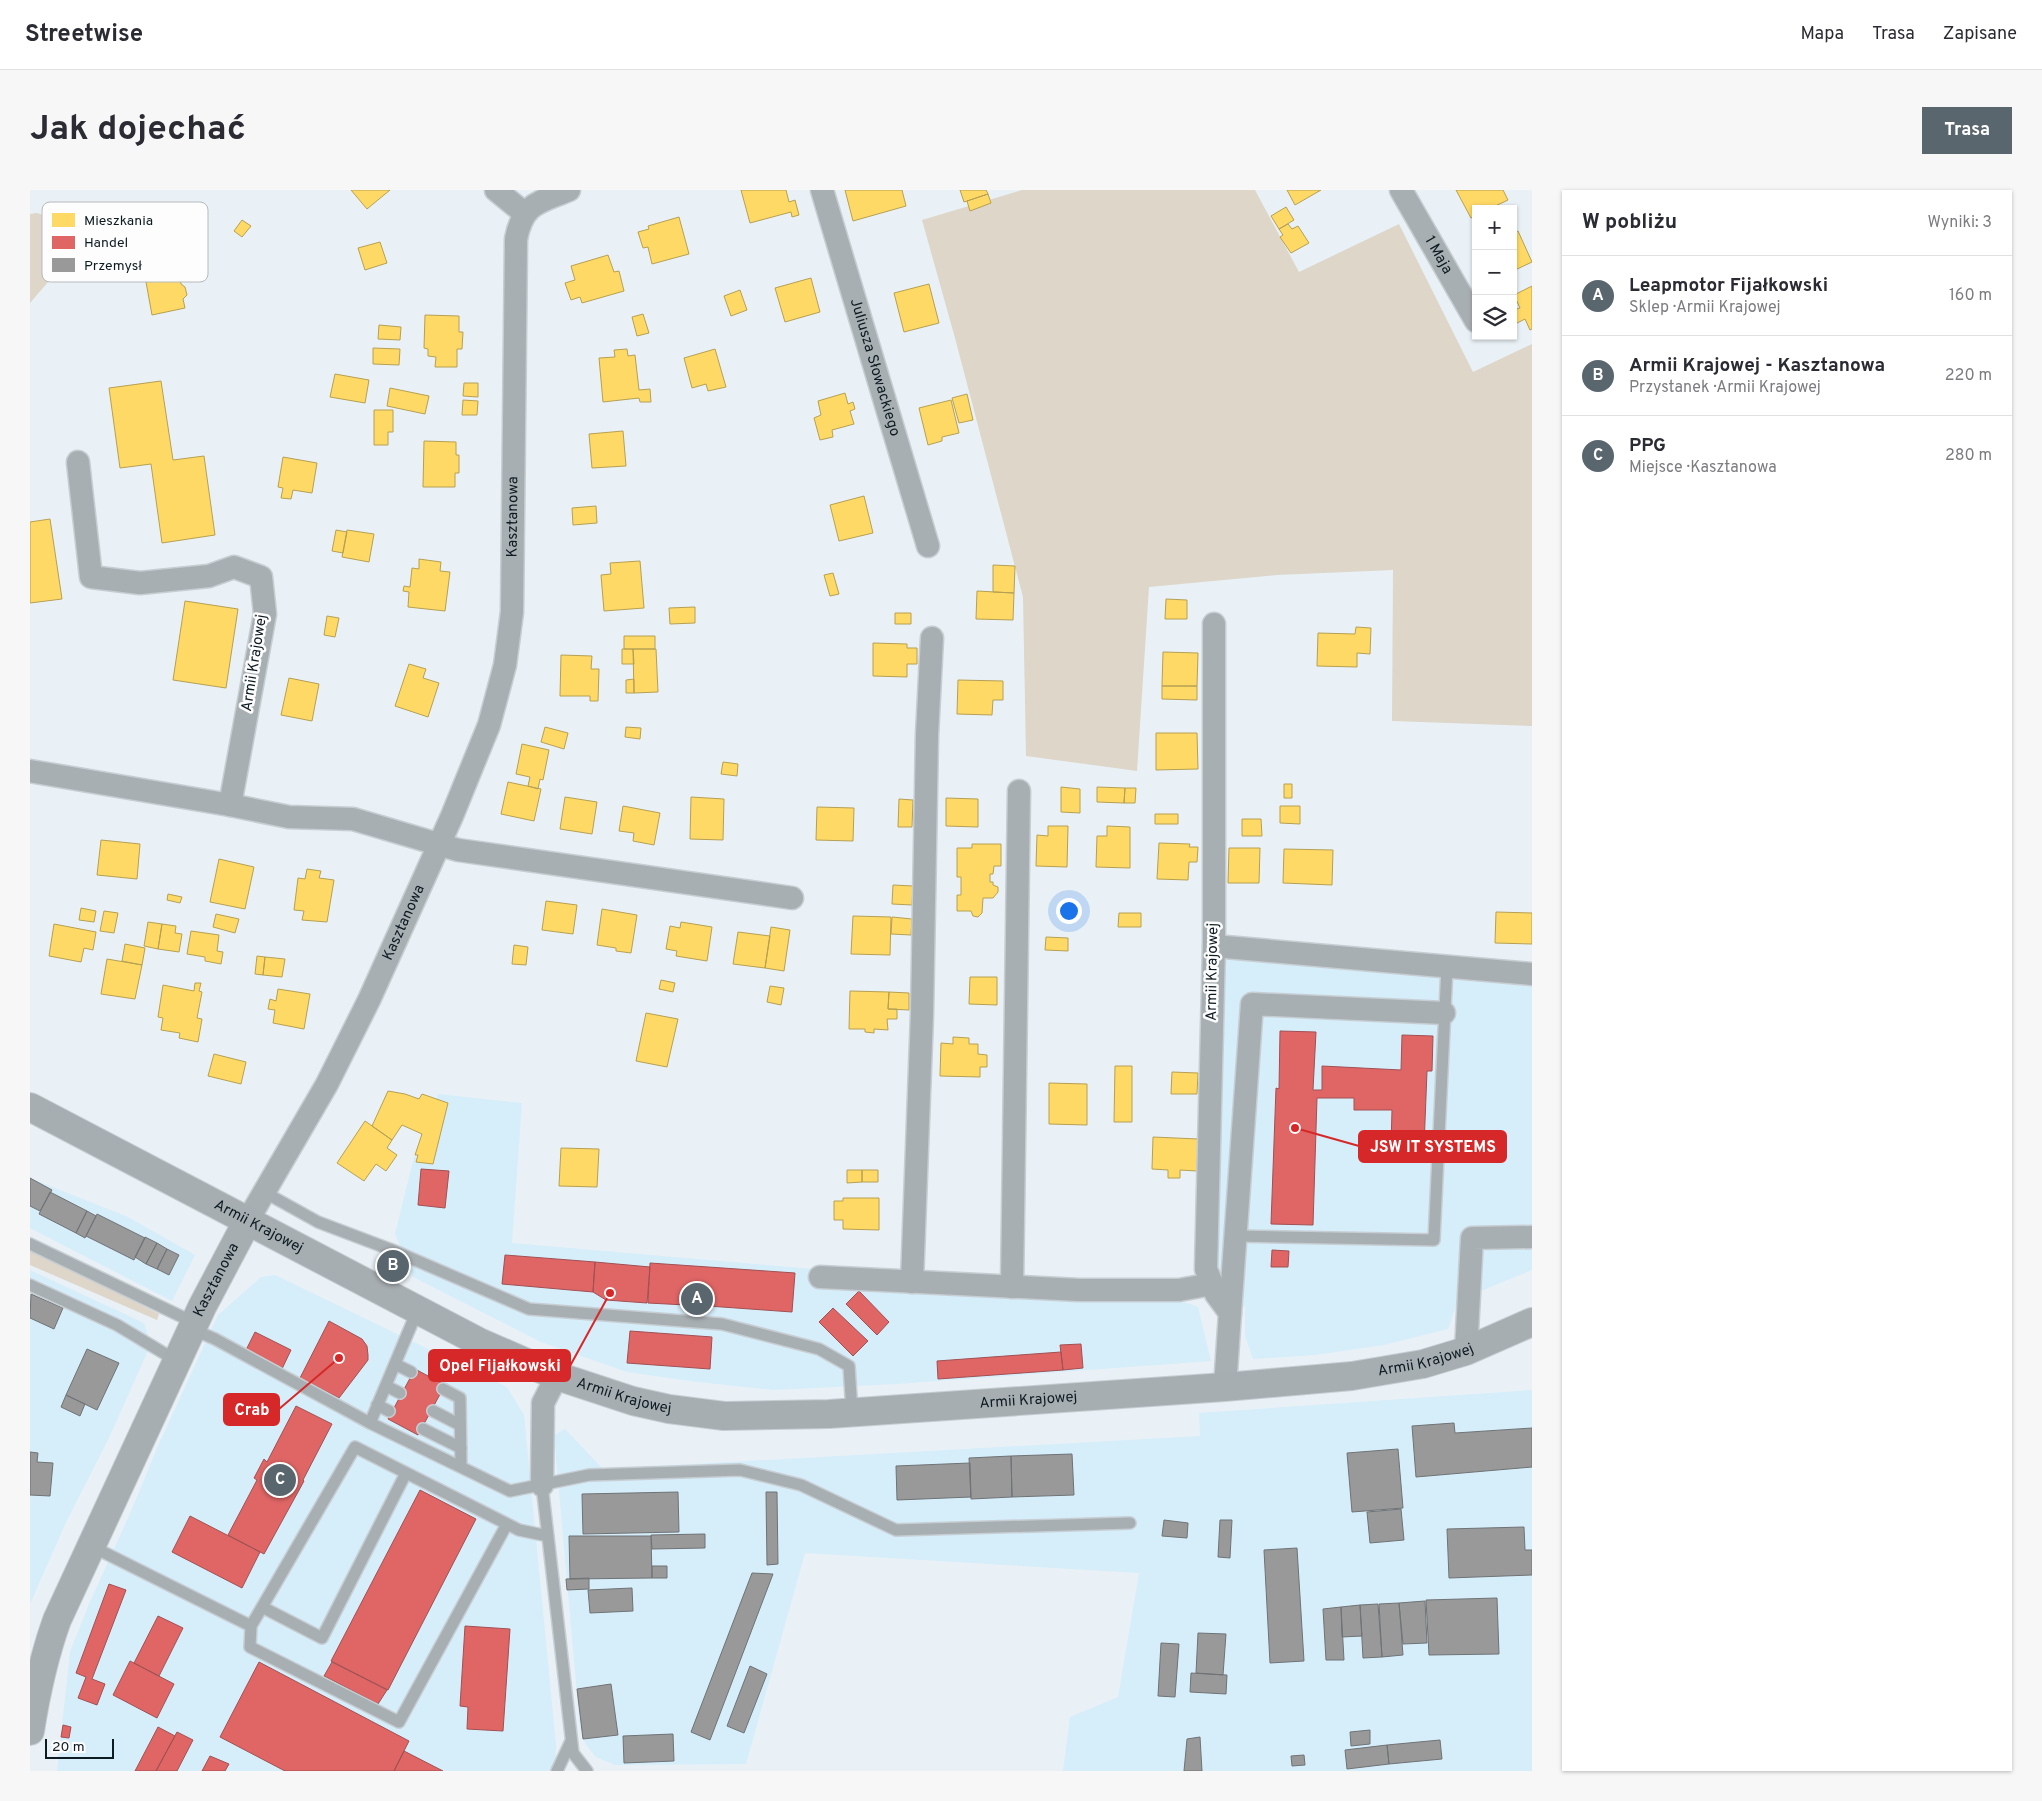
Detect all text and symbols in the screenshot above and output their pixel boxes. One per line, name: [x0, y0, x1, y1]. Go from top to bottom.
text: Streetwise: [25, 20, 143, 50]
text: Mapa: [1801, 23, 1844, 46]
text: Trasa: [1872, 23, 1915, 46]
text: Zapisane: [1943, 23, 2017, 46]
button: Trasa: [1922, 107, 2012, 154]
text: Jak dojechać: [30, 108, 246, 152]
legend: [42, 202, 208, 282]
map controls: [1472, 205, 1517, 340]
button: +: [1472, 205, 1517, 250]
text: W pobliżu: [1582, 209, 1677, 236]
text: Mieszkania: [84, 213, 153, 230]
text: Wyniki: 3: [1927, 213, 1992, 233]
street label: 1 Maja: [1420, 233, 1457, 278]
text: Handel: [84, 235, 128, 252]
button: −: [1472, 250, 1517, 295]
text: Przemysł: [84, 258, 142, 275]
text: Leapmotor Fijałkowski: [1629, 274, 1828, 298]
text: A: [1592, 286, 1604, 306]
text: 160 m: [1949, 286, 1992, 306]
button: layers: [1472, 295, 1517, 340]
street label: Juliusza Słowackiego: [845, 296, 904, 439]
text: Sklep · Armii Krajowej: [1629, 298, 1781, 318]
text: Armii Krajowej - Kasztanowa: [1629, 354, 1885, 378]
text: B: [1592, 366, 1604, 386]
text: 220 m: [1945, 366, 1992, 386]
text: Przystanek · Armii Krajowej: [1629, 378, 1821, 398]
text: PPG: [1629, 434, 1666, 458]
text: C: [1593, 446, 1603, 466]
text: 280 m: [1945, 446, 1992, 466]
text: Miejsce · Kasztanowa: [1629, 458, 1777, 478]
street label: Kasztanowa: [503, 476, 523, 557]
street label: Armii Krajowej: [238, 613, 272, 713]
street label: Kasztanowa: [379, 882, 429, 964]
your location: [1056, 898, 1082, 924]
street label: Armii Krajowej: [1203, 923, 1223, 1021]
callout: JSW IT SYSTEMS: [1359, 1131, 1506, 1162]
text: JSW IT SYSTEMS: [1370, 1138, 1496, 1158]
street label: Armii Krajowej: [211, 1195, 306, 1258]
street label: Kasztanowa: [189, 1240, 244, 1320]
pin: B: [377, 1247, 409, 1285]
pin: A: [681, 1280, 713, 1318]
street label: Armii Krajowej: [1376, 1339, 1477, 1381]
callout: Opel Fijałkowski: [429, 1350, 570, 1381]
text: Opel Fijałkowski: [439, 1357, 561, 1377]
street label: Armii Krajowej: [574, 1374, 672, 1419]
street label: Armii Krajowej: [979, 1388, 1078, 1413]
callout: Crab: [224, 1394, 279, 1425]
text: Crab: [235, 1401, 269, 1421]
pin: C: [264, 1461, 296, 1499]
scale bar: [45, 1736, 114, 1759]
text: 20 m: [52, 1739, 85, 1756]

